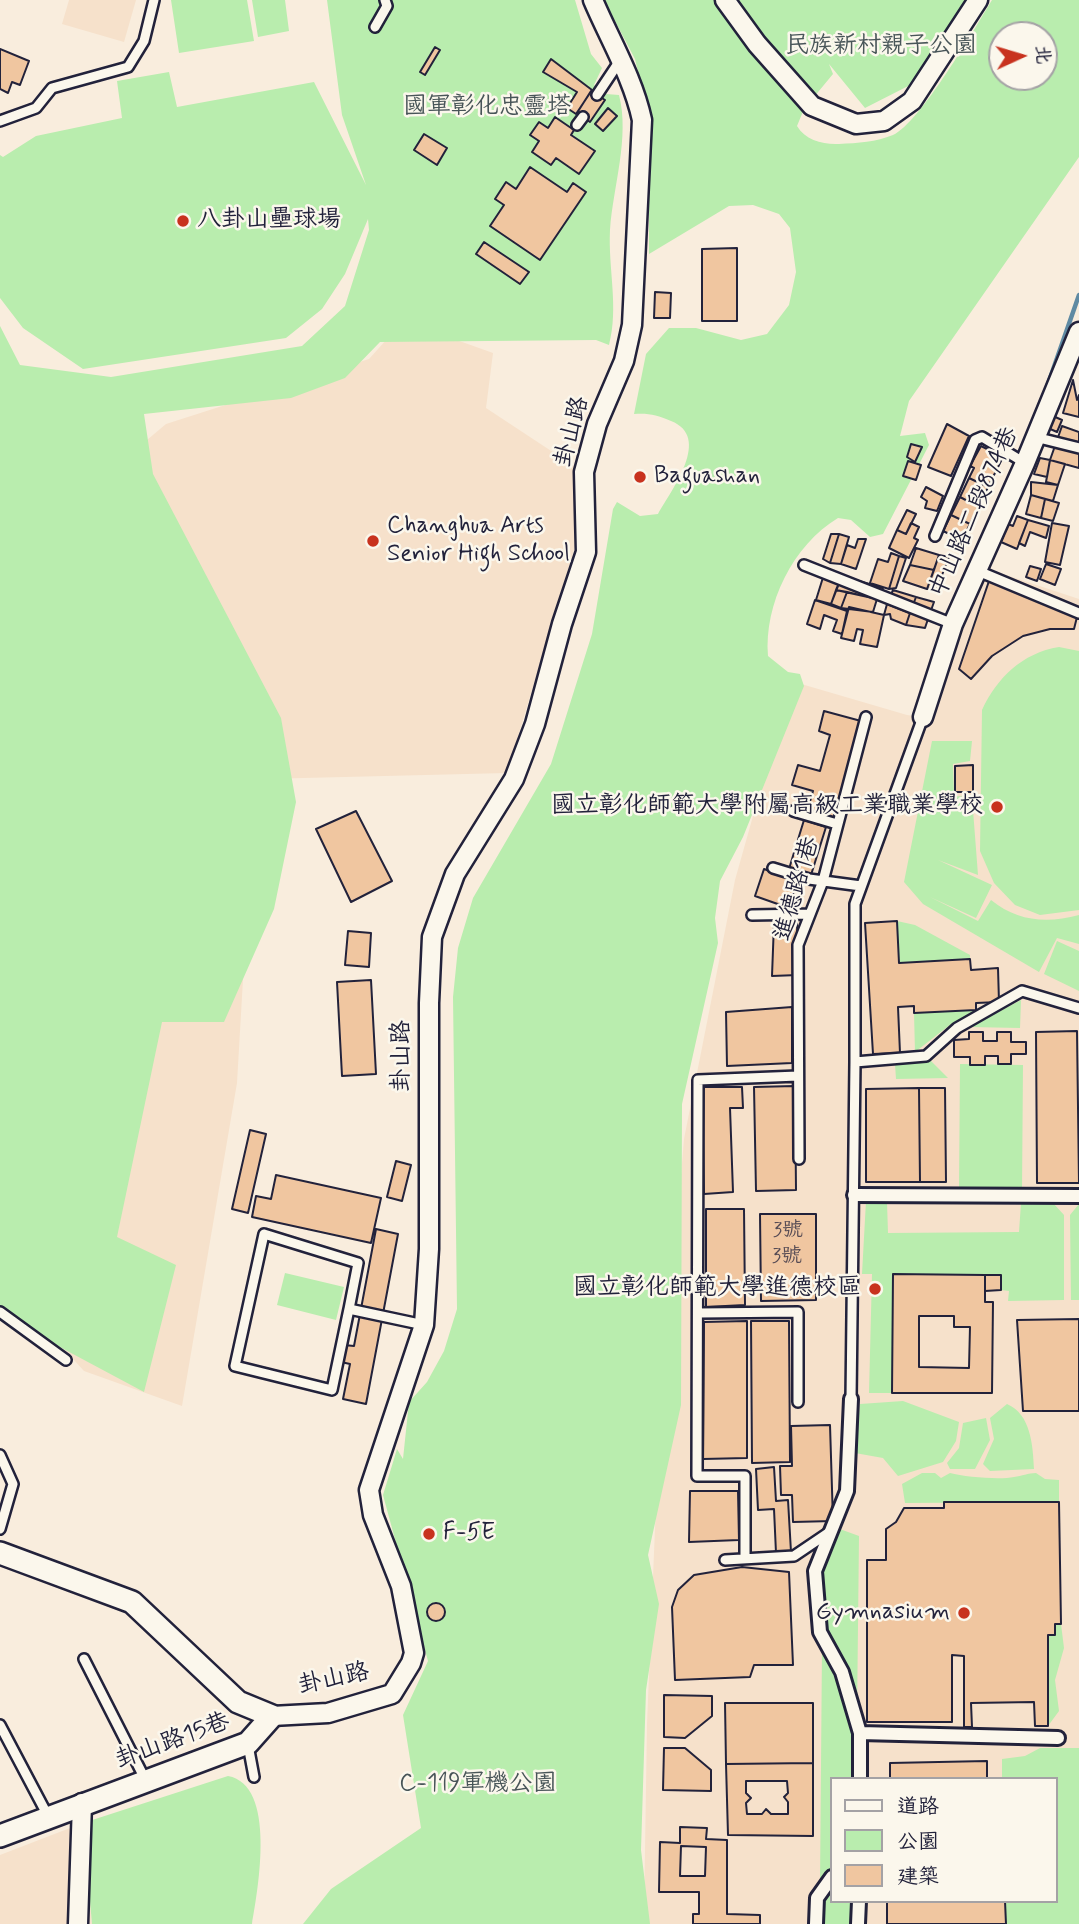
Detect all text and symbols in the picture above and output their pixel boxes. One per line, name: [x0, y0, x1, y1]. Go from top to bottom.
north arrow: [988, 21, 1058, 91]
park label: 民族新村親子公園: [785, 33, 977, 61]
text: 北: [1029, 44, 1056, 65]
park label: 國軍彰化忠靈塔: [403, 94, 571, 122]
place label: 八卦山壘球場: [197, 207, 341, 235]
marker: 八卦山壘球場: [175, 213, 191, 229]
street label: 卦山路: [550, 393, 596, 471]
street label: 中山路二段874巷: [924, 423, 1026, 603]
place label: Baguashan: [654, 463, 760, 491]
marker: Baguashan: [632, 469, 648, 485]
place label: Changhua Arts Senior High School: [387, 513, 570, 569]
marker: Changhua Arts Senior High School: [365, 533, 381, 549]
place label: 國立彰化師範大學附屬高級工業職業學校: [551, 793, 983, 821]
marker: 國立彰化師範大學附屬高級工業職業學校: [989, 799, 1005, 815]
street label: 進德路1巷: [769, 834, 827, 944]
street label: 卦山路: [389, 1020, 417, 1092]
house number: 3號: [773, 1219, 803, 1245]
house number: 3號: [772, 1245, 802, 1271]
place label: 國立彰化師範大學進德校區: [573, 1275, 861, 1303]
marker: 國立彰化師範大學進德校區: [867, 1281, 883, 1297]
place label: F-5E: [443, 1520, 495, 1548]
marker: F-5E: [421, 1526, 437, 1542]
place label: Gymnasium: [816, 1599, 950, 1627]
marker: Gymnasium: [956, 1605, 972, 1621]
street label: 卦山路: [296, 1658, 372, 1702]
street label: 卦山路15巷: [112, 1708, 234, 1776]
park label: C-119軍機公園: [399, 1771, 557, 1799]
legend: [830, 1777, 1058, 1903]
text: 道路: [897, 1793, 939, 1821]
text: 公園: [897, 1828, 939, 1856]
text: 建築: [897, 1863, 939, 1891]

